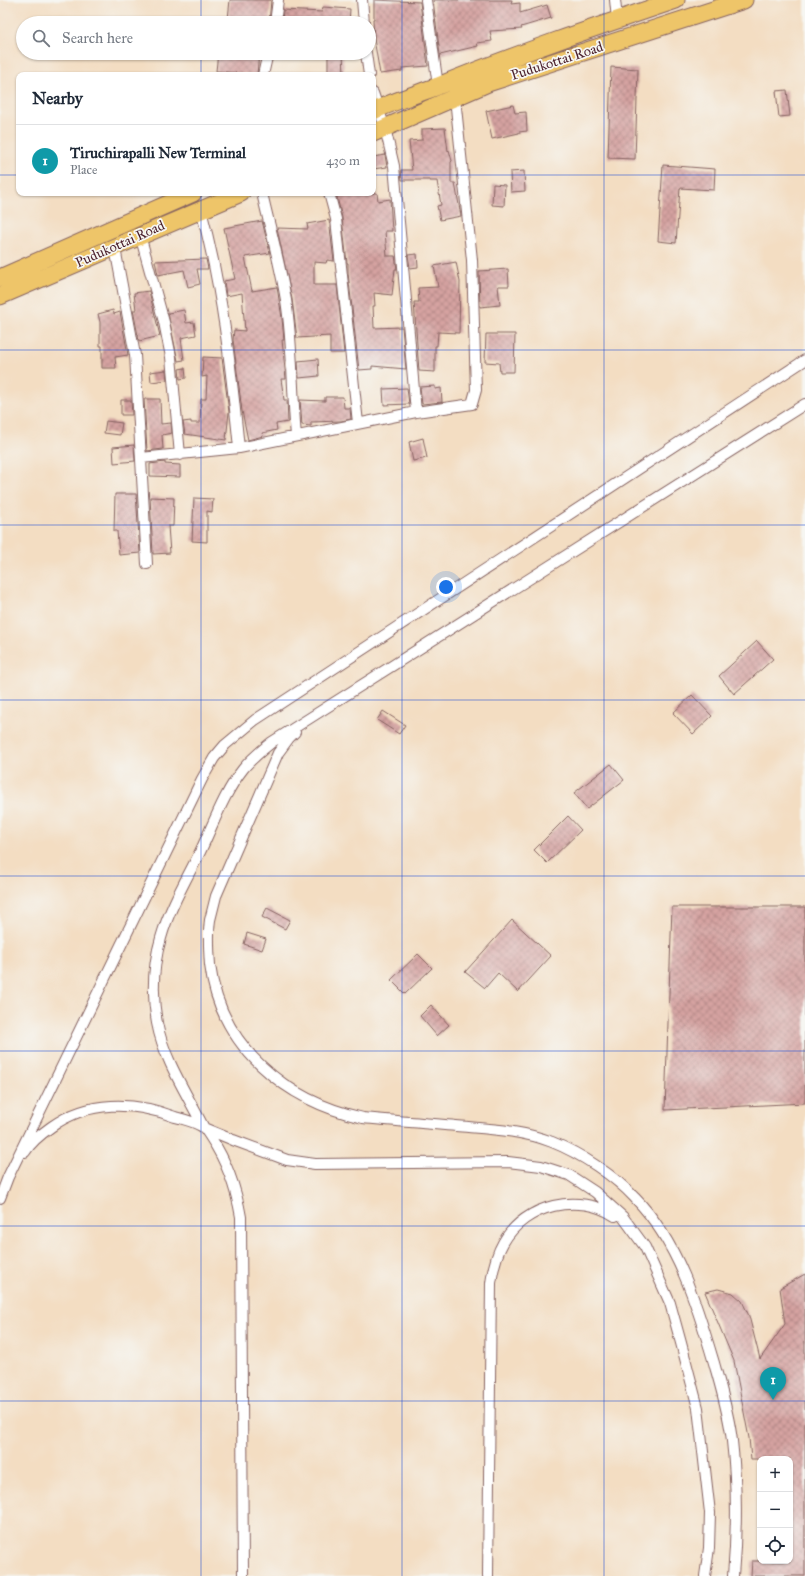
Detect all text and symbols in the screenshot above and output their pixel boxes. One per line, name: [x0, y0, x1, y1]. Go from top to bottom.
search box: [16, 16, 376, 60]
icon: search: [30, 27, 52, 49]
text: Search here: [62, 29, 133, 47]
street label: Pudukottai Road: [509, 38, 605, 84]
text: Nearby: [32, 88, 83, 109]
text: Tiruchirapalli New Terminal: [70, 144, 246, 162]
text: 1: [42, 153, 48, 169]
text: 430 m: [326, 153, 360, 169]
text: Place: [70, 162, 97, 178]
street label: Pudukottai Road: [73, 217, 167, 271]
your location: [436, 577, 456, 597]
pin: 1: [760, 1367, 786, 1400]
map controls: [757, 1456, 793, 1564]
button: +: [757, 1456, 793, 1492]
button: −: [757, 1492, 793, 1528]
button: locate: [757, 1528, 793, 1564]

